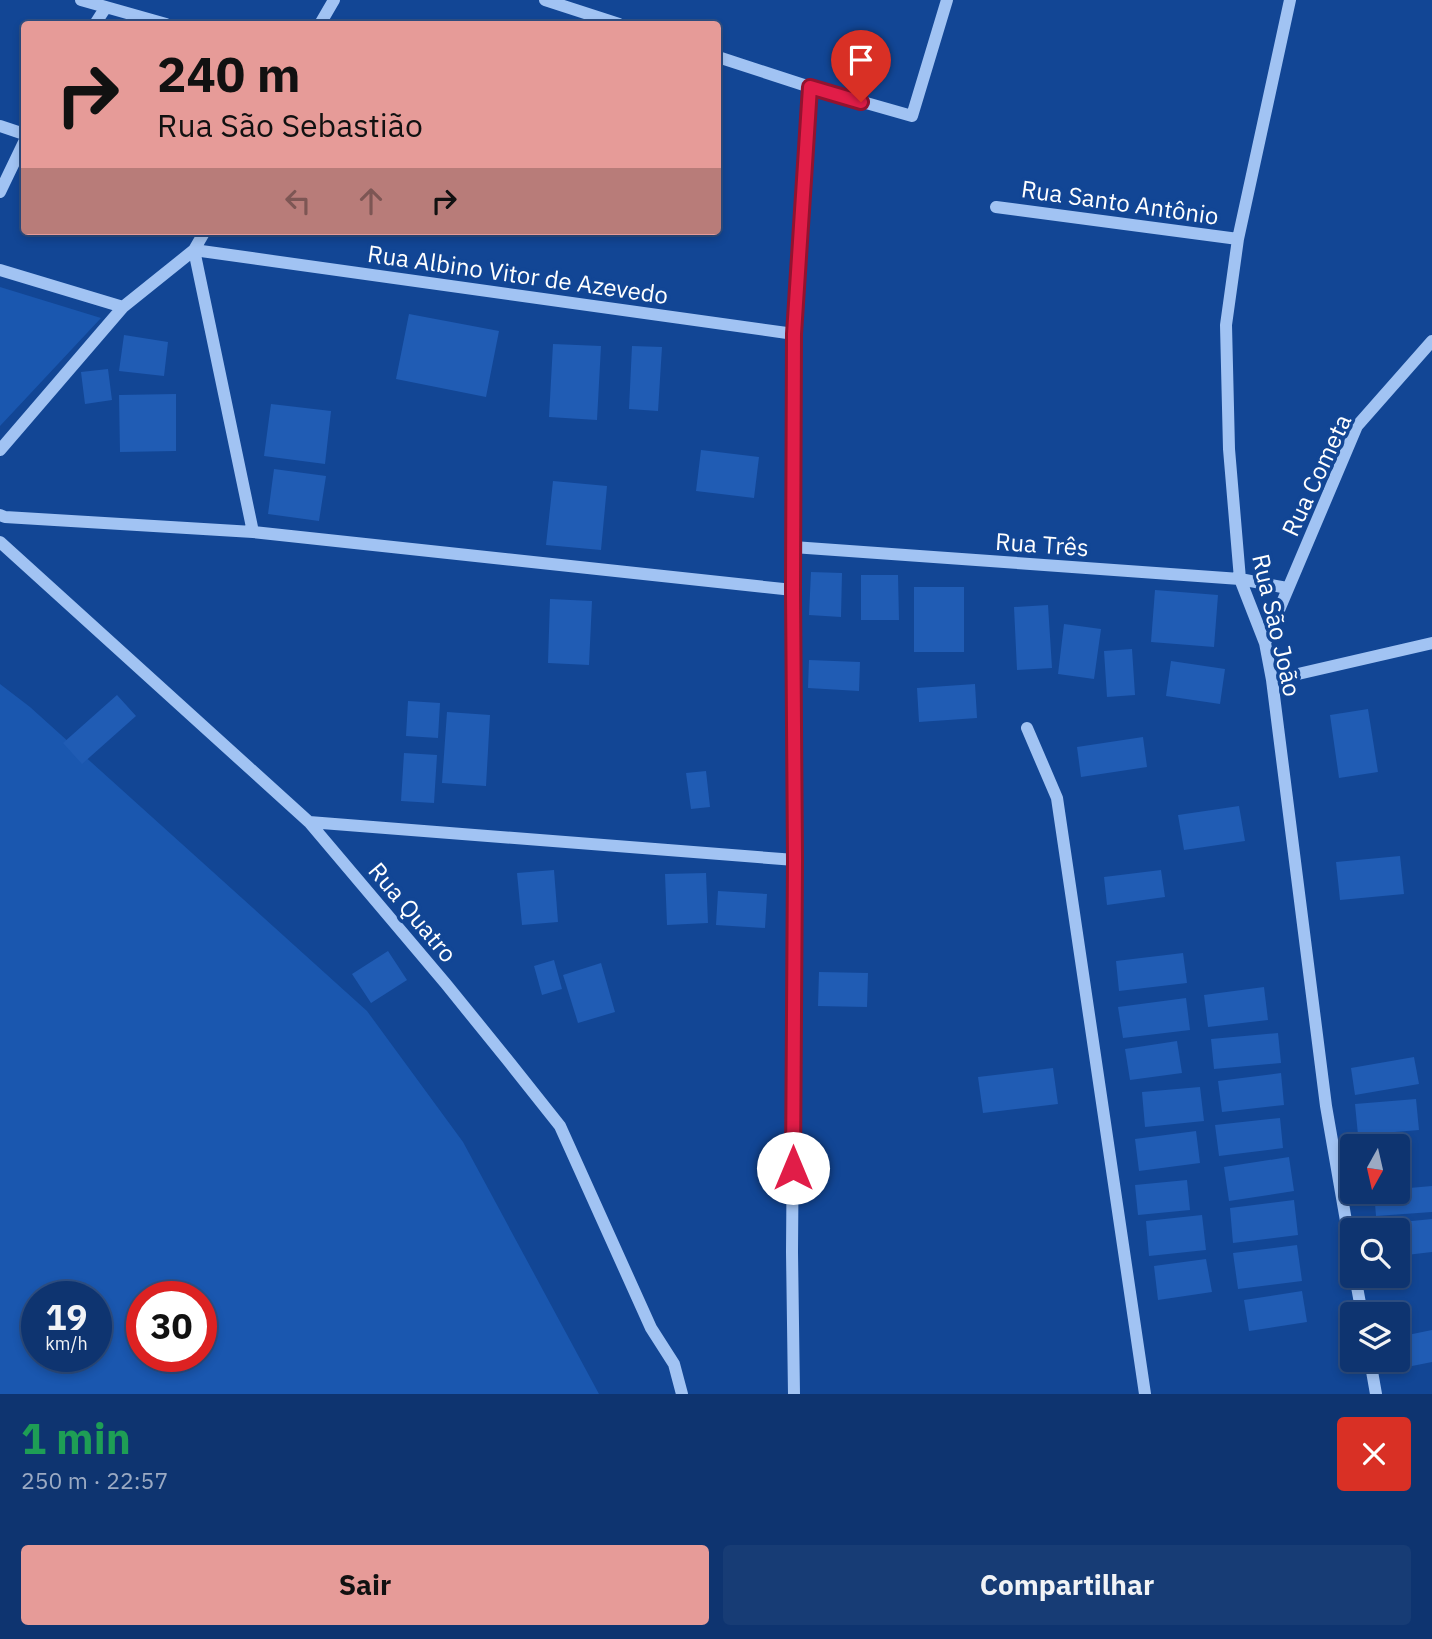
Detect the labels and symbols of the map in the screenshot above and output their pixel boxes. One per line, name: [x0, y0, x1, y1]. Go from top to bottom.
pin: [831, 30, 891, 102]
street label: Rua Santo Antônio: [1019, 172, 1221, 232]
street label: Rua Albino Vitor de Azevedo: [366, 237, 670, 311]
street label: Rua Cometa: [1274, 409, 1358, 541]
street label: Rua Três: [994, 525, 1090, 563]
street label: Rua São João: [1245, 551, 1309, 699]
street label: Rua Quatro: [362, 855, 464, 969]
position arrow: [756, 1131, 830, 1205]
north arrow: [1340, 1134, 1410, 1204]
speed limit sign: 30: [126, 1281, 217, 1372]

